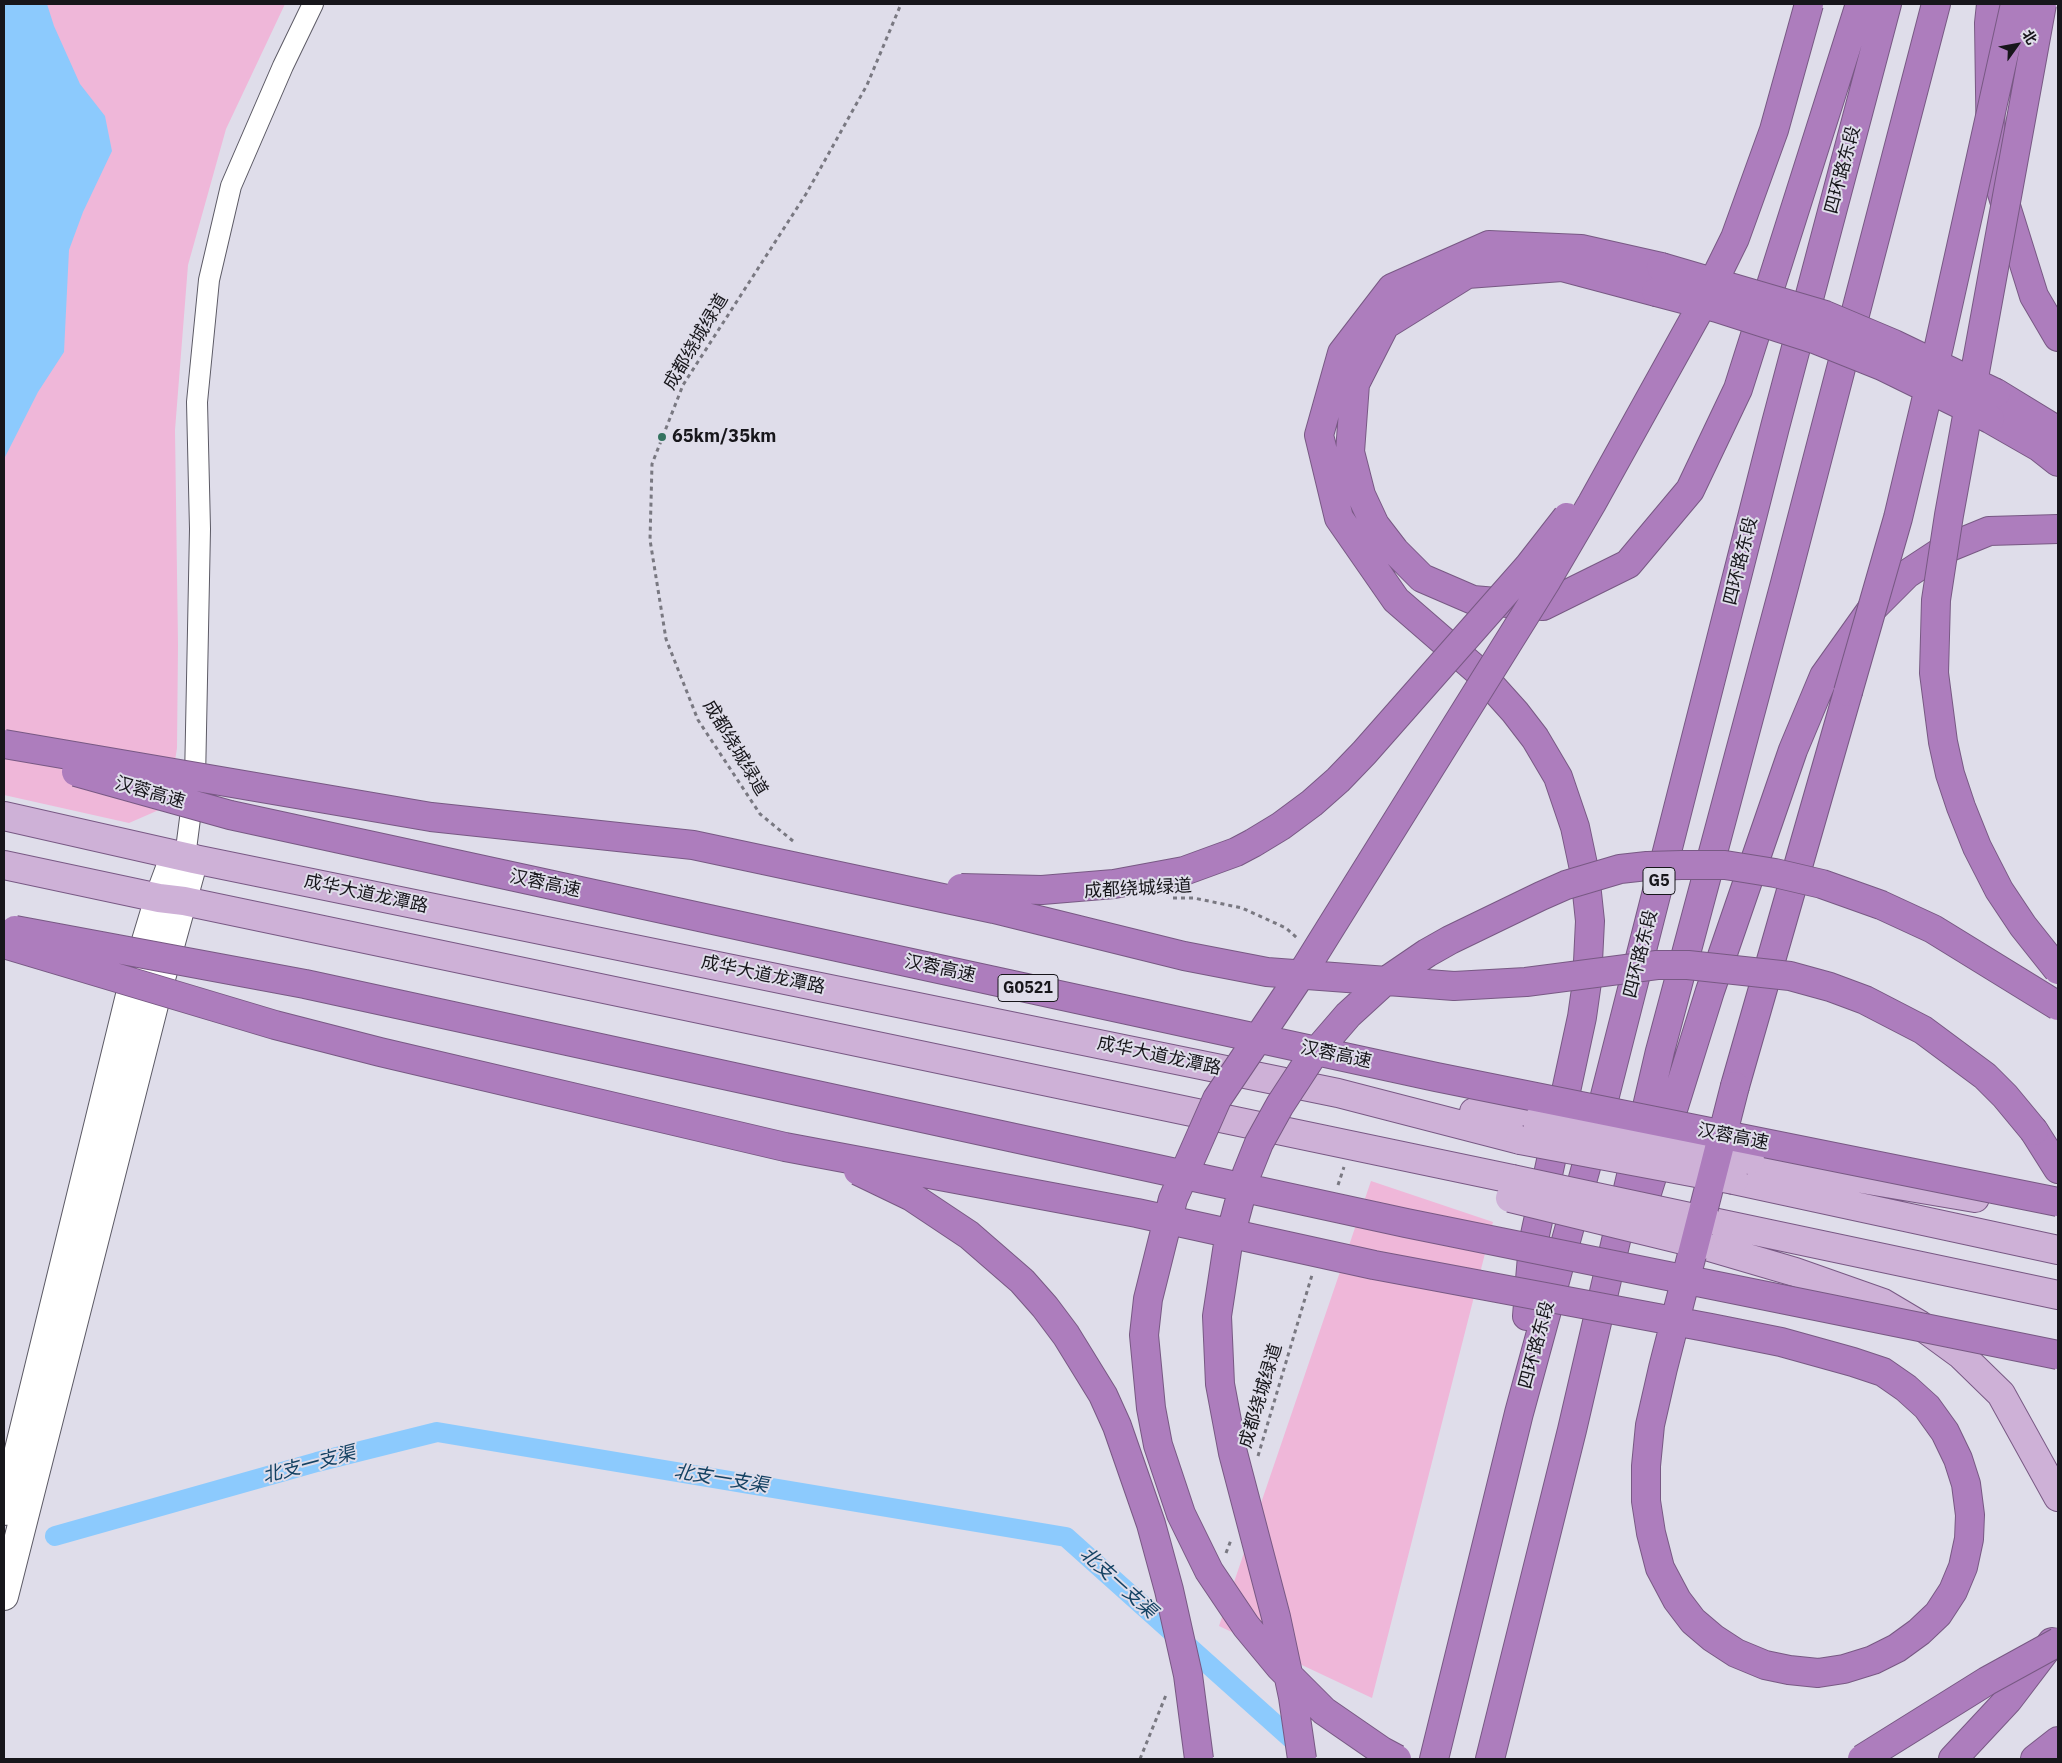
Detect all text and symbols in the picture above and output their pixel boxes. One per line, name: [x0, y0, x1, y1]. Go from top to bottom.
north arrow: [1992, 20, 2042, 70]
text: 北: [2018, 26, 2041, 48]
street label: 四环路东段: [1821, 124, 1865, 216]
street label: 成都绕城绿道: [659, 290, 733, 394]
place label: 65km/35km: [672, 426, 776, 448]
marker: 65km/35km: [656, 431, 668, 443]
street label: 四环路东段: [1720, 515, 1762, 607]
street label: 成都绕城绿道: [698, 696, 772, 800]
street label: 汉蓉高速: [112, 773, 188, 813]
street label: 汉蓉高速: [508, 866, 582, 902]
road number: G5: [1643, 868, 1675, 894]
street label: 成华大道龙潭路: [302, 870, 430, 918]
street label: 成都绕城绿道: [1084, 875, 1192, 903]
street label: 四环路东段: [1620, 908, 1662, 1000]
street label: 成华大道龙潭路: [699, 951, 827, 999]
street label: 汉蓉高速: [903, 951, 977, 987]
road number: G0521: [998, 974, 1058, 1001]
street label: 成华大道龙潭路: [1095, 1032, 1223, 1080]
street label: 汉蓉高速: [1299, 1037, 1373, 1073]
street label: 汉蓉高速: [1696, 1120, 1770, 1154]
street label: 四环路东段: [1515, 1299, 1559, 1391]
street label: 成都绕城绿道: [1235, 1341, 1287, 1451]
water label: 北支一支渠: [260, 1442, 358, 1488]
water label: 北支一支渠: [672, 1460, 770, 1498]
water label: 北支一支渠: [1075, 1543, 1161, 1623]

